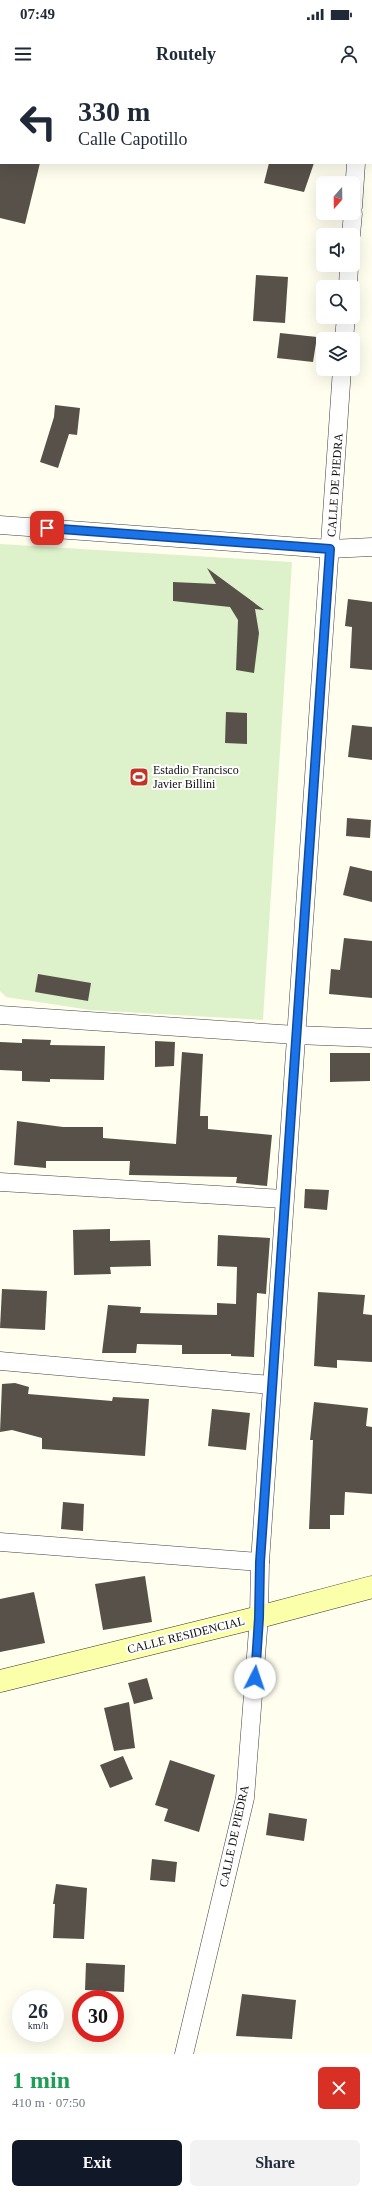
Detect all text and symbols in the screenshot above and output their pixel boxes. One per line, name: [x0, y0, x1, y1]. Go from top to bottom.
text: 07:49: [20, 6, 55, 22]
icon: menu: [12, 43, 34, 65]
icon: person: [338, 43, 360, 65]
text: Routely: [156, 44, 216, 64]
icon: left: [12, 96, 64, 148]
text: 330 m: [78, 96, 150, 127]
text: Calle Capotillo: [78, 129, 188, 149]
north arrow: [316, 176, 360, 220]
map controls: [316, 176, 360, 376]
button: sound: [316, 228, 360, 272]
button: search: [316, 280, 360, 324]
button: layers: [316, 332, 360, 376]
street label: CALLE DE PIEDRA: [324, 432, 346, 537]
pin: [30, 511, 64, 545]
icon: arrive: [36, 517, 58, 539]
place label: Estadio Francisco Javier Billini: [153, 763, 239, 791]
sports icon: Estadio Francisco Javier Billini: [128, 766, 150, 788]
street label: CALLE RESIDENCIAL: [126, 1614, 246, 1656]
position arrow: [234, 1657, 276, 1699]
street label: CALLE DE PIEDRA: [216, 1783, 252, 1888]
speed limit sign: 30: [72, 1990, 124, 2042]
text: 26: [28, 2000, 48, 2022]
text: km/h: [28, 2020, 48, 2031]
text: 1 min: [12, 2067, 70, 2093]
button: close: [318, 2067, 360, 2109]
text: 410 m · 07:50: [12, 2095, 85, 2110]
button: Exit: [12, 2140, 182, 2186]
button: Share: [190, 2140, 360, 2186]

